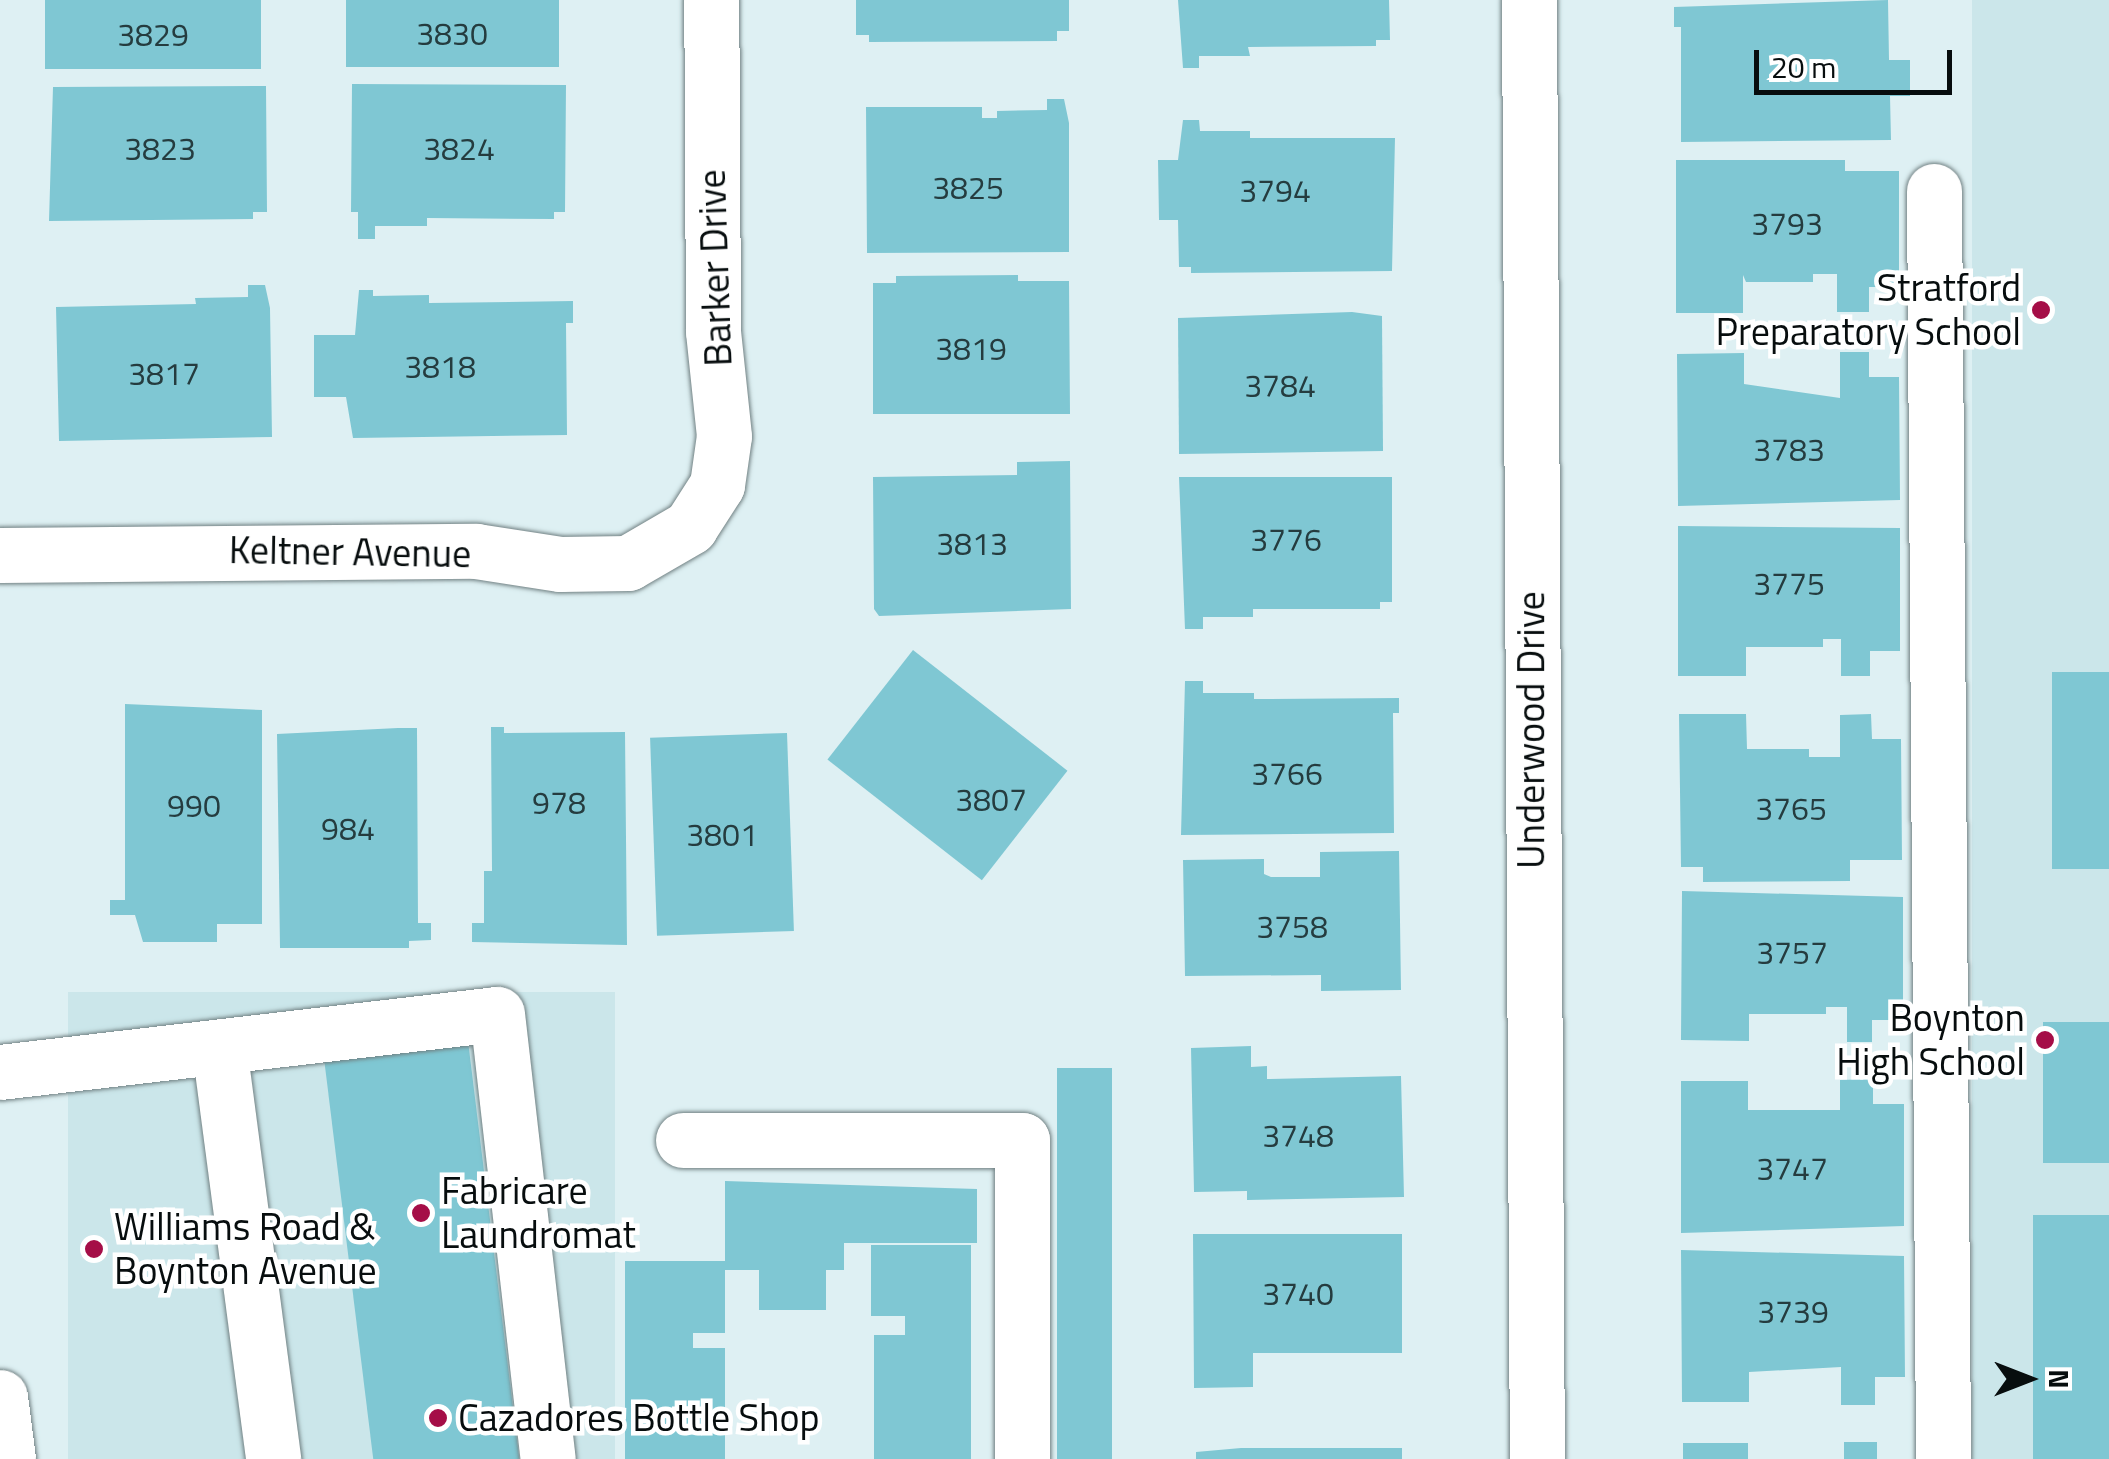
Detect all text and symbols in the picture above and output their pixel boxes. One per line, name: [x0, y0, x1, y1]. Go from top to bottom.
house number: 3830: [416, 14, 488, 52]
house number: 3829: [117, 15, 189, 53]
scale bar: [1759, 30, 1956, 92]
text: 20 m: [1771, 44, 1836, 90]
house number: 3823: [124, 129, 196, 167]
house number: 3824: [423, 129, 495, 167]
house number: 3825: [932, 168, 1004, 206]
street label: Barker Drive: [689, 169, 741, 367]
house number: 3794: [1239, 171, 1311, 209]
house number: 3793: [1751, 204, 1823, 242]
place label: Stratford Preparatory School: [1716, 265, 2021, 354]
marker: Stratford Preparatory School: [2030, 299, 2052, 321]
house number: 3819: [935, 329, 1007, 367]
house number: 3818: [404, 347, 476, 385]
house number: 3817: [128, 354, 200, 392]
house number: 3784: [1244, 366, 1316, 404]
house number: 3783: [1753, 430, 1825, 468]
house number: 3776: [1250, 520, 1322, 558]
house number: 3813: [936, 524, 1008, 562]
street label: Keltner Avenue: [228, 527, 472, 577]
house number: 3775: [1753, 564, 1825, 602]
street label: Underwood Drive: [1508, 591, 1554, 869]
house number: 3766: [1251, 754, 1323, 792]
house number: 3807: [955, 780, 1027, 818]
house number: 978: [532, 783, 586, 821]
house number: 990: [167, 786, 221, 824]
house number: 3765: [1755, 789, 1827, 827]
house number: 984: [321, 809, 375, 847]
house number: 3801: [686, 815, 758, 853]
house number: 3758: [1256, 907, 1328, 945]
house number: 3757: [1756, 933, 1828, 971]
place label: Boynton High School: [1836, 995, 2025, 1084]
marker: Boynton High School: [2034, 1029, 2056, 1051]
house number: 3748: [1262, 1116, 1334, 1154]
house number: 3747: [1756, 1149, 1828, 1187]
place label: Fabricare Laundromat: [441, 1168, 636, 1258]
marker: Fabricare Laundromat: [410, 1202, 432, 1224]
place label: Williams Road & Boynton Avenue: [114, 1204, 377, 1294]
marker: Williams Road & Boynton Avenue: [83, 1238, 105, 1260]
house number: 3740: [1262, 1274, 1334, 1312]
house number: 3739: [1757, 1292, 1829, 1330]
north arrow: [1979, 1329, 2079, 1429]
text: N: [2038, 1369, 2081, 1389]
place label: Cazadores Bottle Shop: [458, 1395, 820, 1441]
marker: Cazadores Bottle Shop: [427, 1407, 449, 1429]

